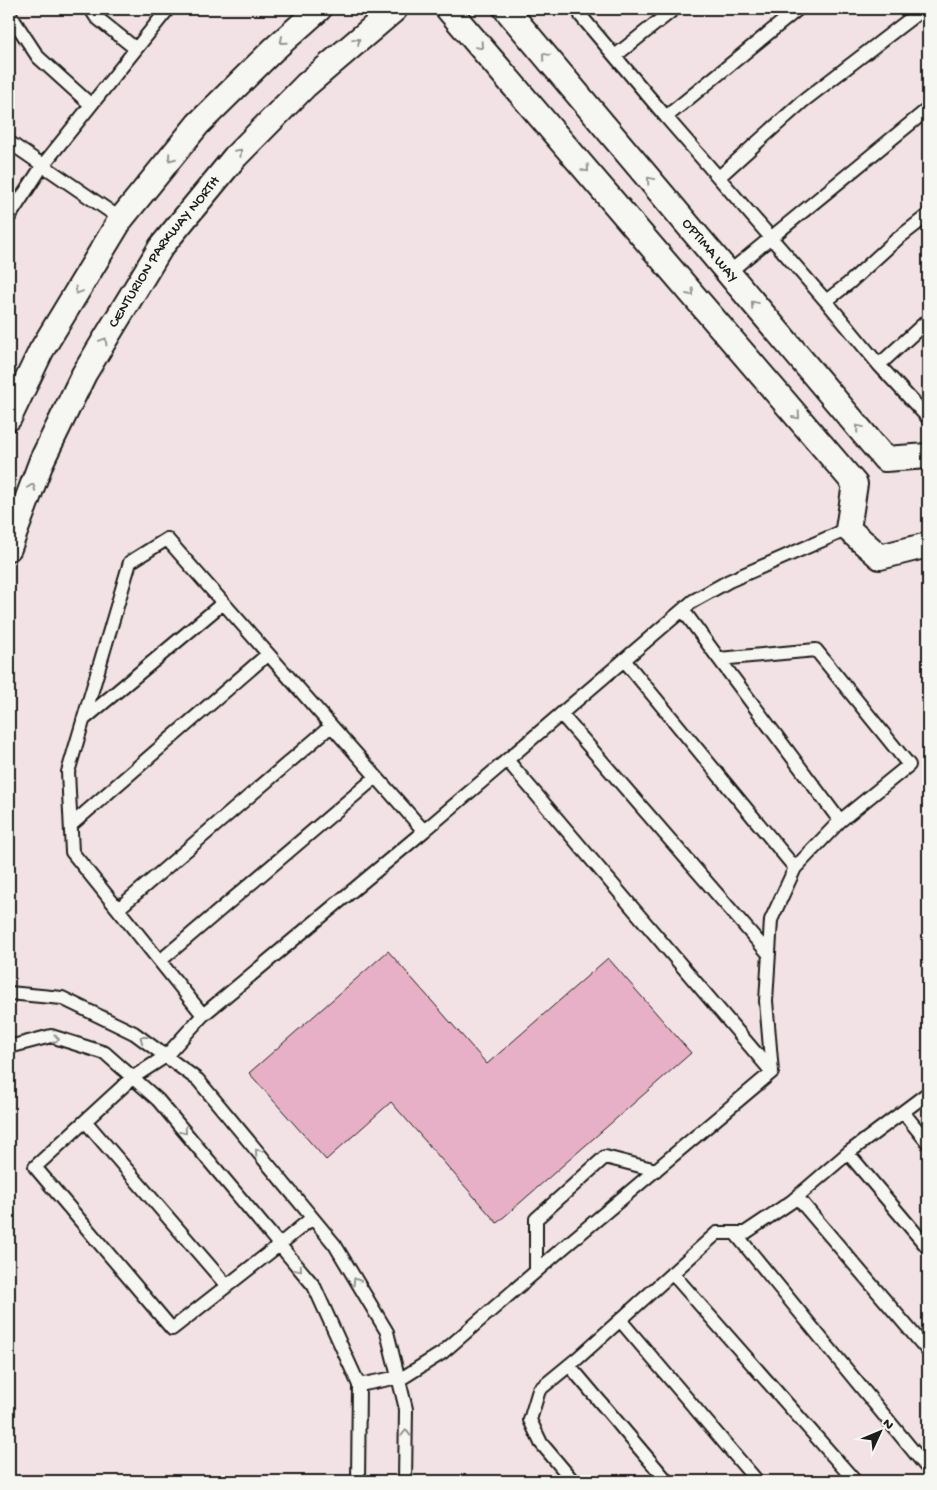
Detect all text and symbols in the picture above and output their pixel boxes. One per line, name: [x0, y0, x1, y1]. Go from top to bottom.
one-way arrow: [279, 35, 288, 44]
one-way arrow: [351, 38, 360, 47]
one-way arrow: [474, 40, 483, 49]
one-way arrow: [542, 52, 551, 61]
one-way arrow: [233, 149, 242, 158]
one-way arrow: [168, 152, 176, 161]
one-way arrow: [580, 164, 589, 173]
street label: CENTURION PARKWAY NORTH: [105, 172, 225, 331]
one-way arrow: [647, 177, 655, 186]
street label: OPTIMA WAY: [678, 215, 742, 286]
one-way arrow: [74, 285, 84, 294]
one-way arrow: [686, 287, 695, 296]
one-way arrow: [752, 301, 760, 310]
one-way arrow: [98, 338, 107, 347]
one-way arrow: [791, 410, 800, 419]
one-way arrow: [856, 425, 865, 434]
one-way arrow: [26, 483, 36, 491]
one-way arrow: [51, 1033, 60, 1043]
one-way arrow: [139, 1036, 149, 1045]
one-way arrow: [178, 1125, 186, 1134]
one-way arrow: [255, 1149, 263, 1158]
one-way arrow: [294, 1263, 302, 1272]
one-way arrow: [353, 1277, 363, 1286]
north arrow: [854, 1408, 904, 1458]
text: N: [878, 1416, 897, 1434]
one-way arrow: [401, 1428, 411, 1436]

